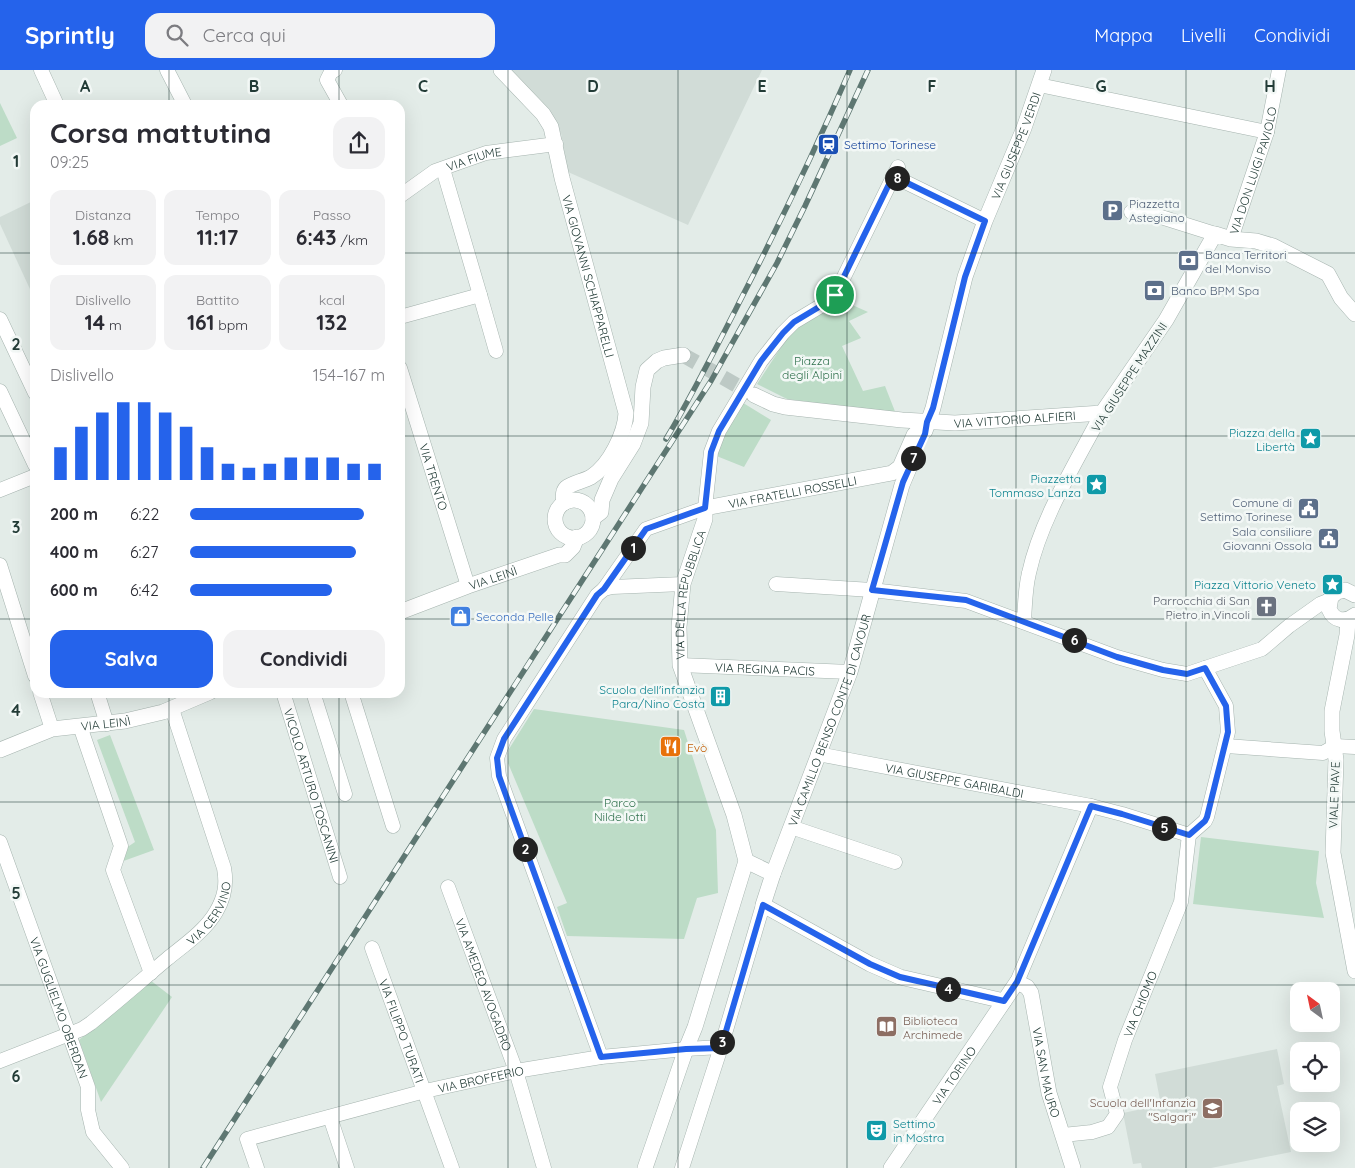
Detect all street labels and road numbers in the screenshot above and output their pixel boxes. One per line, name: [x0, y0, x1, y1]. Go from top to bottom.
street label: VIA GIUSEPPE VERDI: [987, 90, 1043, 202]
street label: VIA DON LUIGI PAVIOLO: [1226, 105, 1279, 236]
street label: VIA FIUME: [444, 144, 502, 174]
street label: VIA GIOVANNI SCHIAPPARELLI: [559, 193, 618, 359]
street label: VIA GIUSEPPE MAZZINI: [1088, 319, 1170, 435]
street label: VIA VITTORIO ALFIERI: [953, 407, 1076, 431]
street label: VIA TRENTO: [416, 442, 451, 512]
street label: VIA FRATELLI ROSSELLI: [727, 472, 858, 511]
street label: VIA DELLA REPUBBLICA: [671, 528, 708, 660]
street label: VIA LEINÌ: [467, 562, 519, 593]
street label: VIA CAMILLO BENSO CONTE DI CAVOUR: [784, 612, 873, 828]
street label: VIA REGINA PACIS: [715, 659, 815, 678]
street label: VICOLO ARTURO TOSCANINI: [281, 707, 343, 865]
street label: VIA LEINÌ: [80, 712, 132, 733]
street label: VIA GIUSEPPE GARIBALDI: [884, 759, 1025, 801]
street label: VIALE PIAVE: [1325, 761, 1343, 829]
street label: VIA CERVINO: [183, 881, 233, 948]
street label: VIA AMEDEO AVOGADRO: [453, 916, 515, 1053]
street label: VIA GUGLIELMO OBERDAN: [27, 935, 92, 1080]
street label: VIA CHIOMO: [1120, 969, 1160, 1039]
street label: VIA FILIPPO TURATI: [376, 977, 428, 1085]
street label: VIA SAN MAURO: [1030, 1026, 1064, 1119]
street label: VIA TORINO: [929, 1043, 979, 1107]
street label: VIA BROFFERIO: [436, 1062, 525, 1096]

